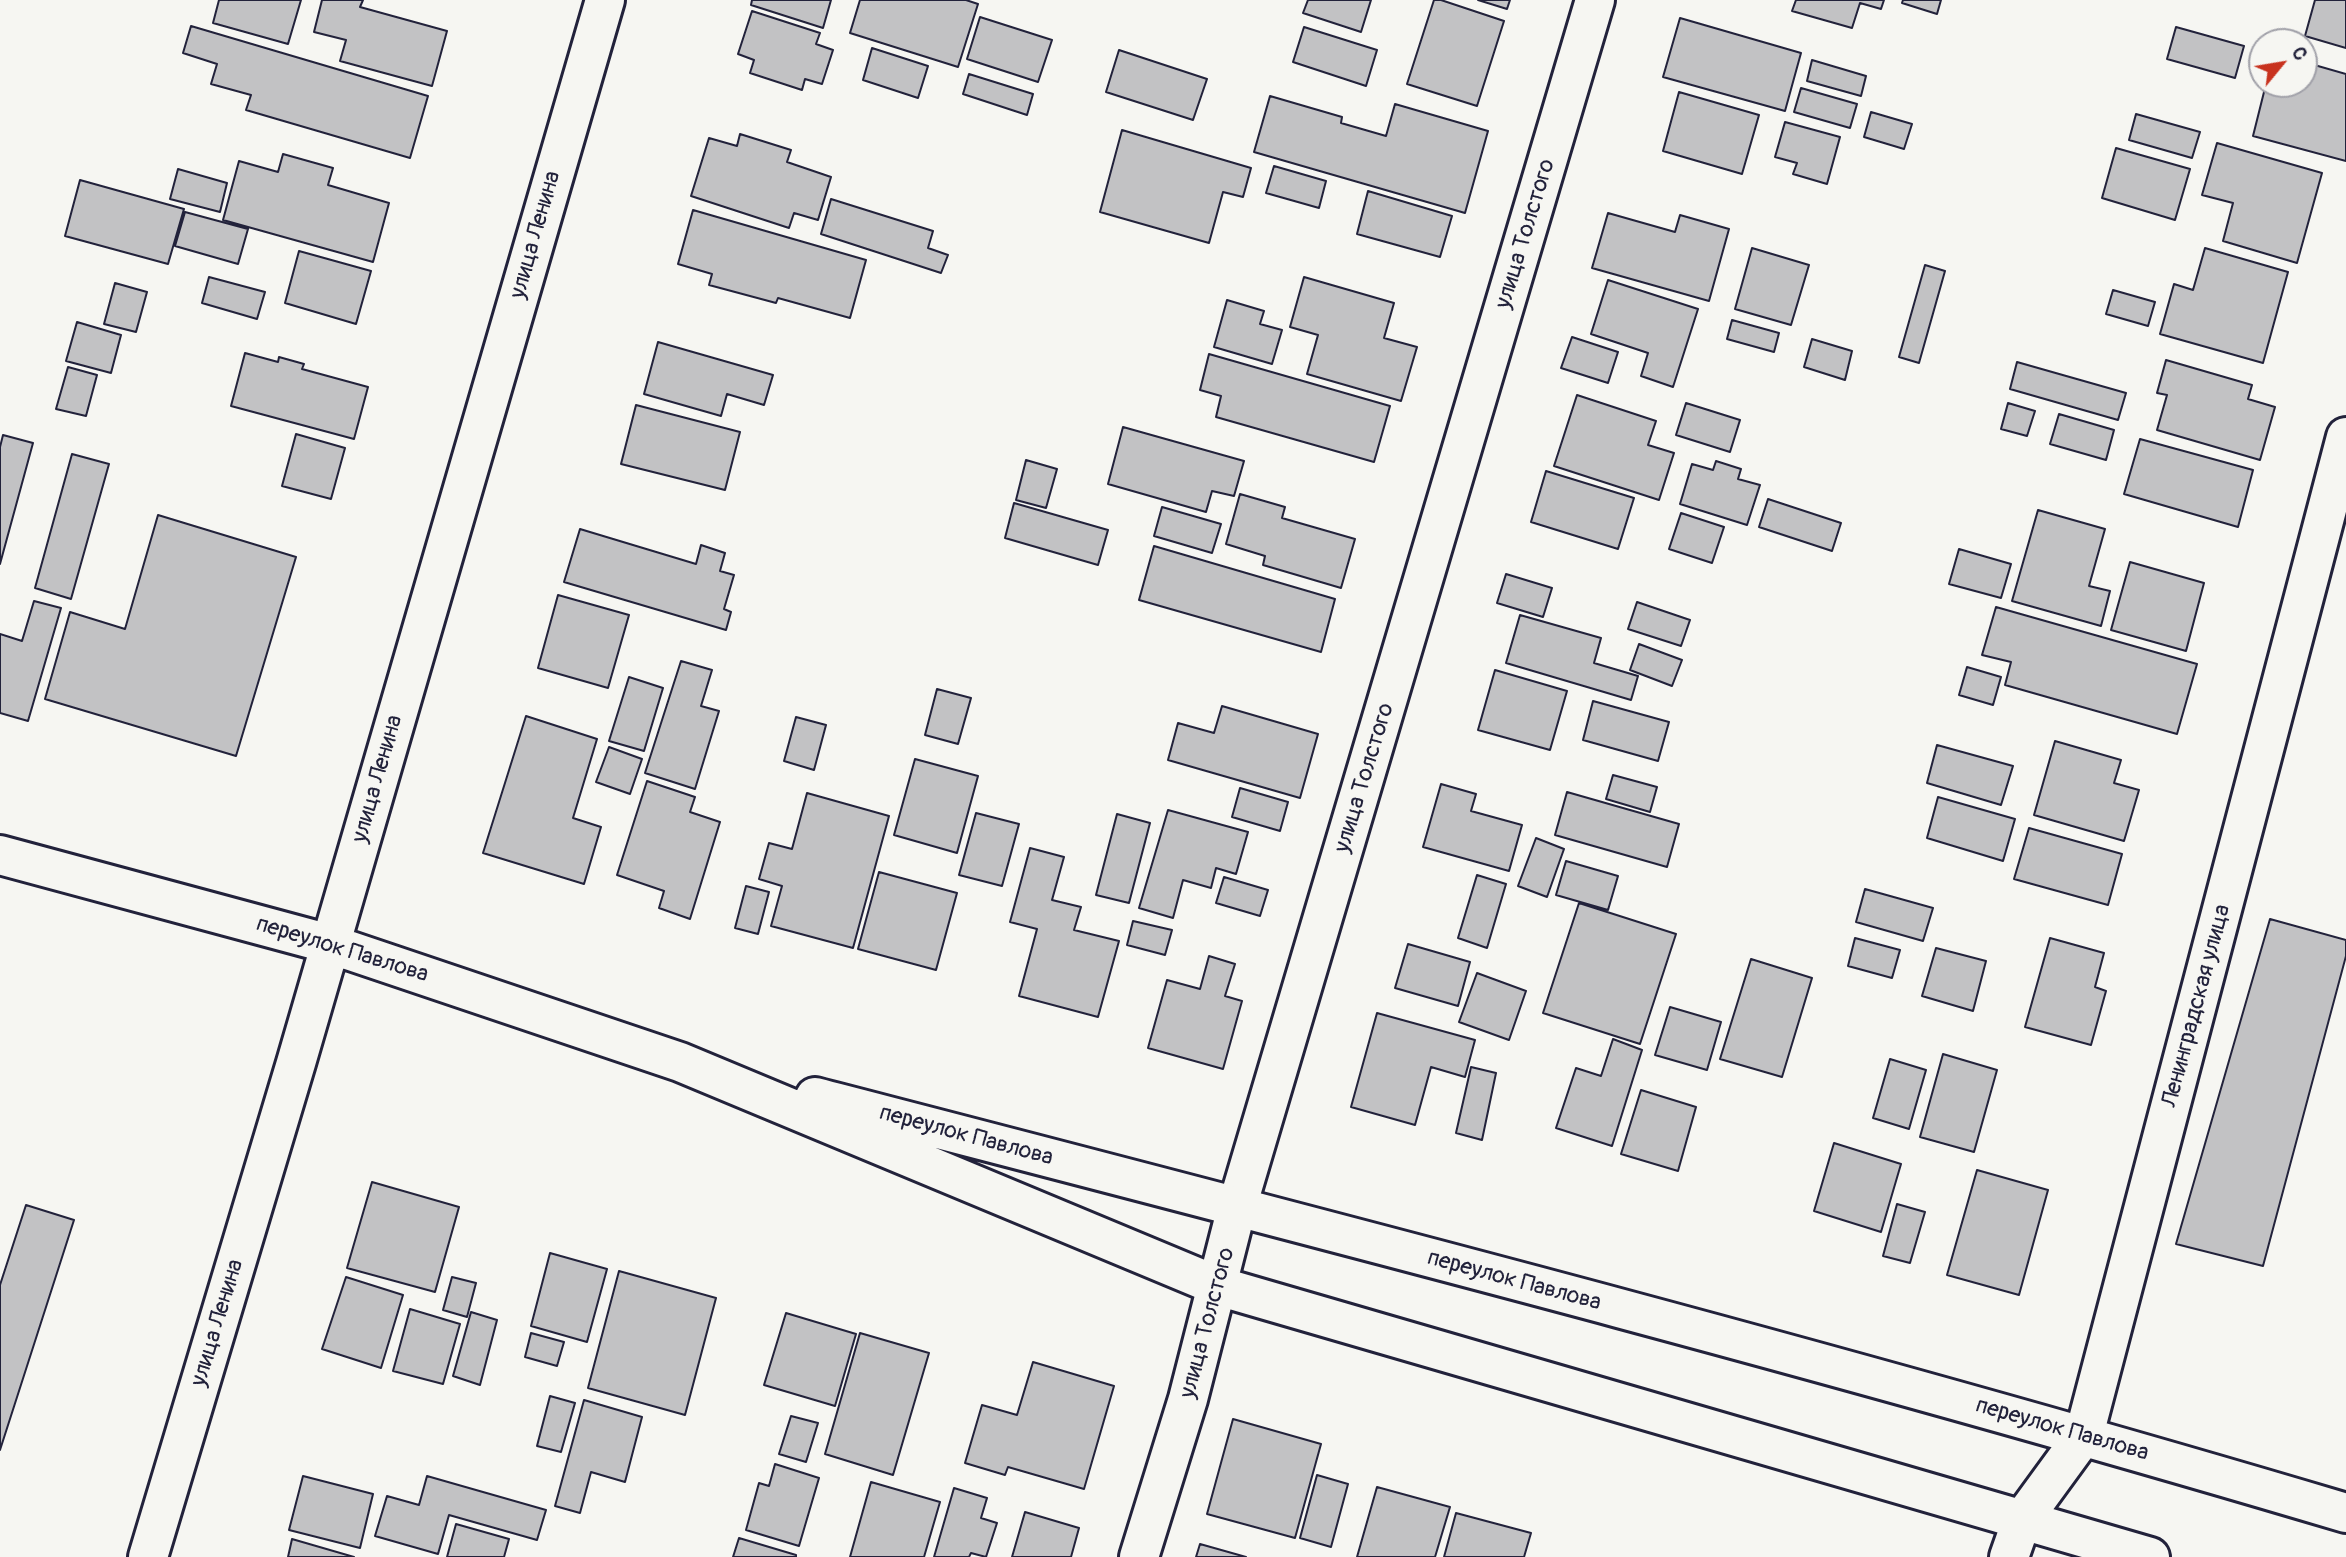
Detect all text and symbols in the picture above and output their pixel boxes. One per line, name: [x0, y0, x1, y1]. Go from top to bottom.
north arrow: [2248, 28, 2318, 98]
text: С: [2286, 42, 2313, 65]
street label: улица Толстого: [1490, 156, 1562, 312]
street label: улица Ленина: [505, 168, 567, 302]
street label: улица Толстого: [1329, 700, 1401, 856]
street label: улица Ленина: [347, 712, 409, 846]
street label: Ленинградская улица: [2157, 902, 2237, 1110]
street label: переулок Павлова: [253, 911, 431, 989]
street label: переулок Павлова: [876, 1100, 1056, 1172]
street label: улица Толстого: [1175, 1245, 1241, 1401]
street label: переулок Павлова: [1424, 1245, 1604, 1317]
street label: улица Ленина: [186, 1256, 250, 1390]
street label: переулок Павлова: [1972, 1392, 2152, 1468]

